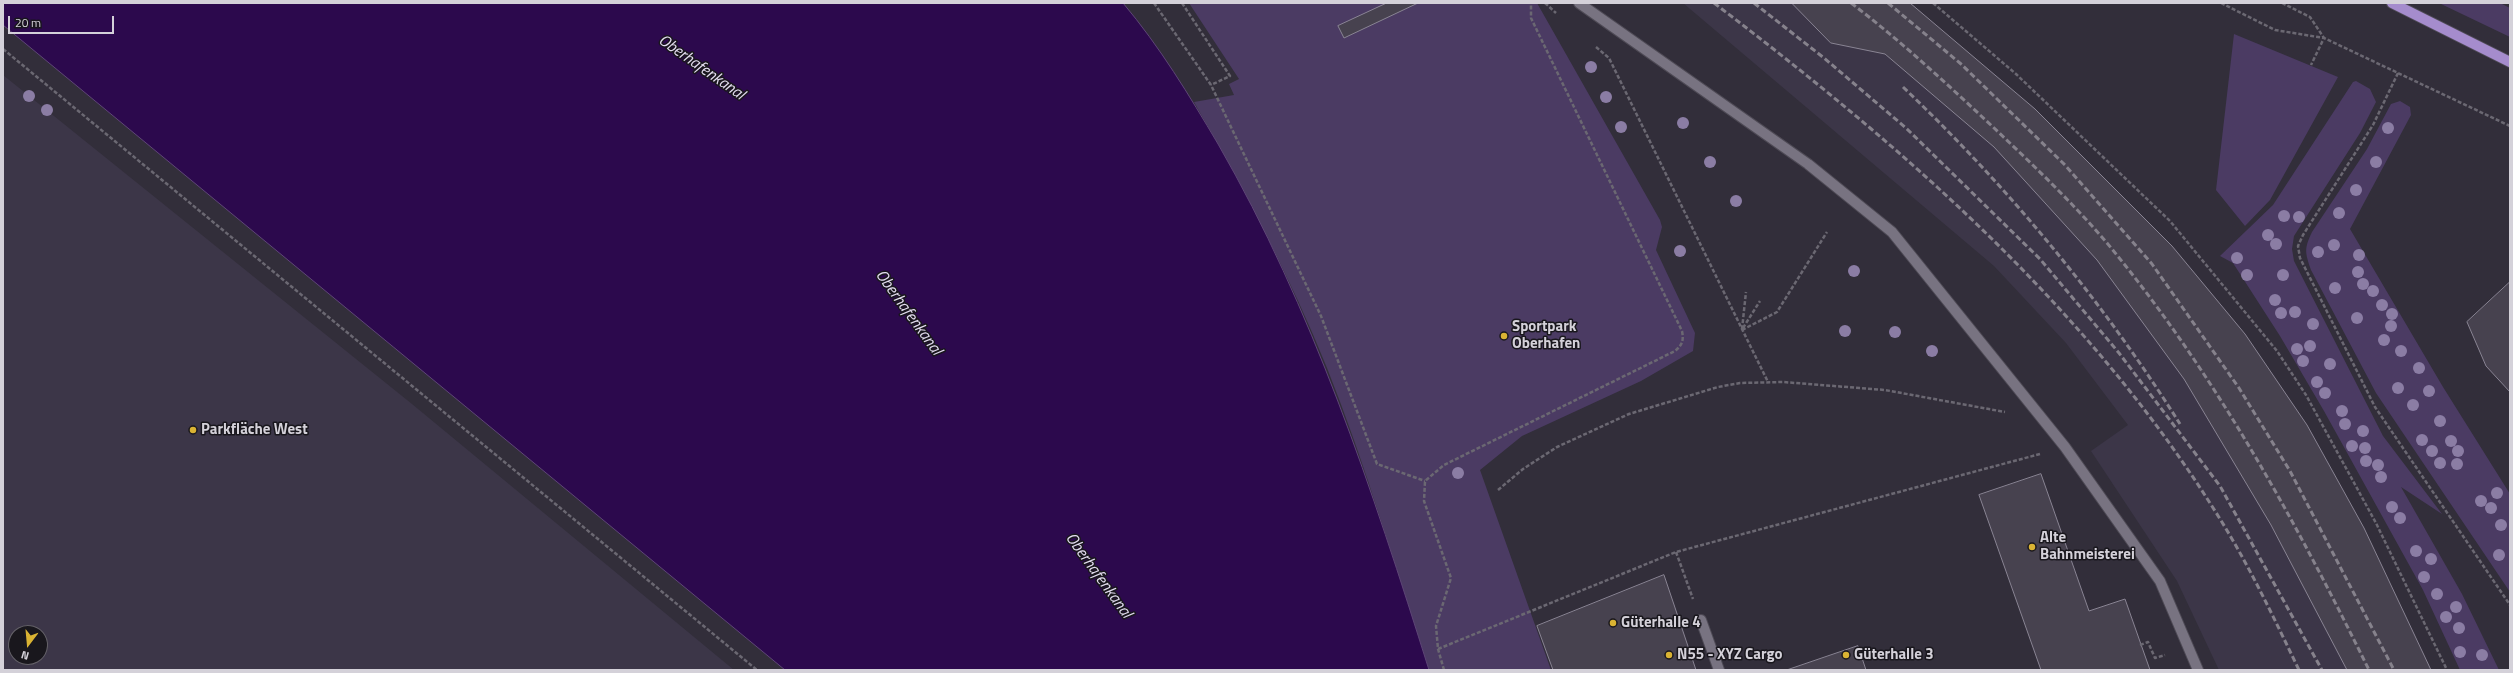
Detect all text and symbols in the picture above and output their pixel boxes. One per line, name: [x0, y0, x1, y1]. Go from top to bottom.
scale bar: [10, 8, 116, 34]
text: 20 m: [15, 13, 41, 32]
water label: Oberhafenkanal: [654, 31, 748, 105]
water label: Oberhafenkanal: [871, 267, 945, 359]
place label: Sportpark Oberhafen: [1512, 318, 1580, 353]
marker: Sportpark Oberhafen: [1499, 331, 1509, 341]
place label: Parkfläche West: [201, 421, 308, 439]
marker: Parkfläche West: [188, 425, 198, 435]
place label: Alte Bahnmeisterei: [2040, 529, 2135, 564]
water label: Oberhafenkanal: [1061, 530, 1135, 622]
marker: Alte Bahnmeisterei: [2027, 542, 2037, 552]
place label: Güterhalle 4: [1621, 614, 1701, 632]
marker: Güterhalle 4: [1608, 618, 1618, 628]
north arrow: [8, 625, 48, 665]
place label: N55 - XYZ Cargo: [1677, 646, 1782, 664]
place label: Güterhalle 3: [1854, 646, 1934, 664]
text: N: [19, 647, 31, 664]
marker: N55 - XYZ Cargo: [1664, 650, 1674, 660]
marker: Güterhalle 3: [1841, 650, 1851, 660]

